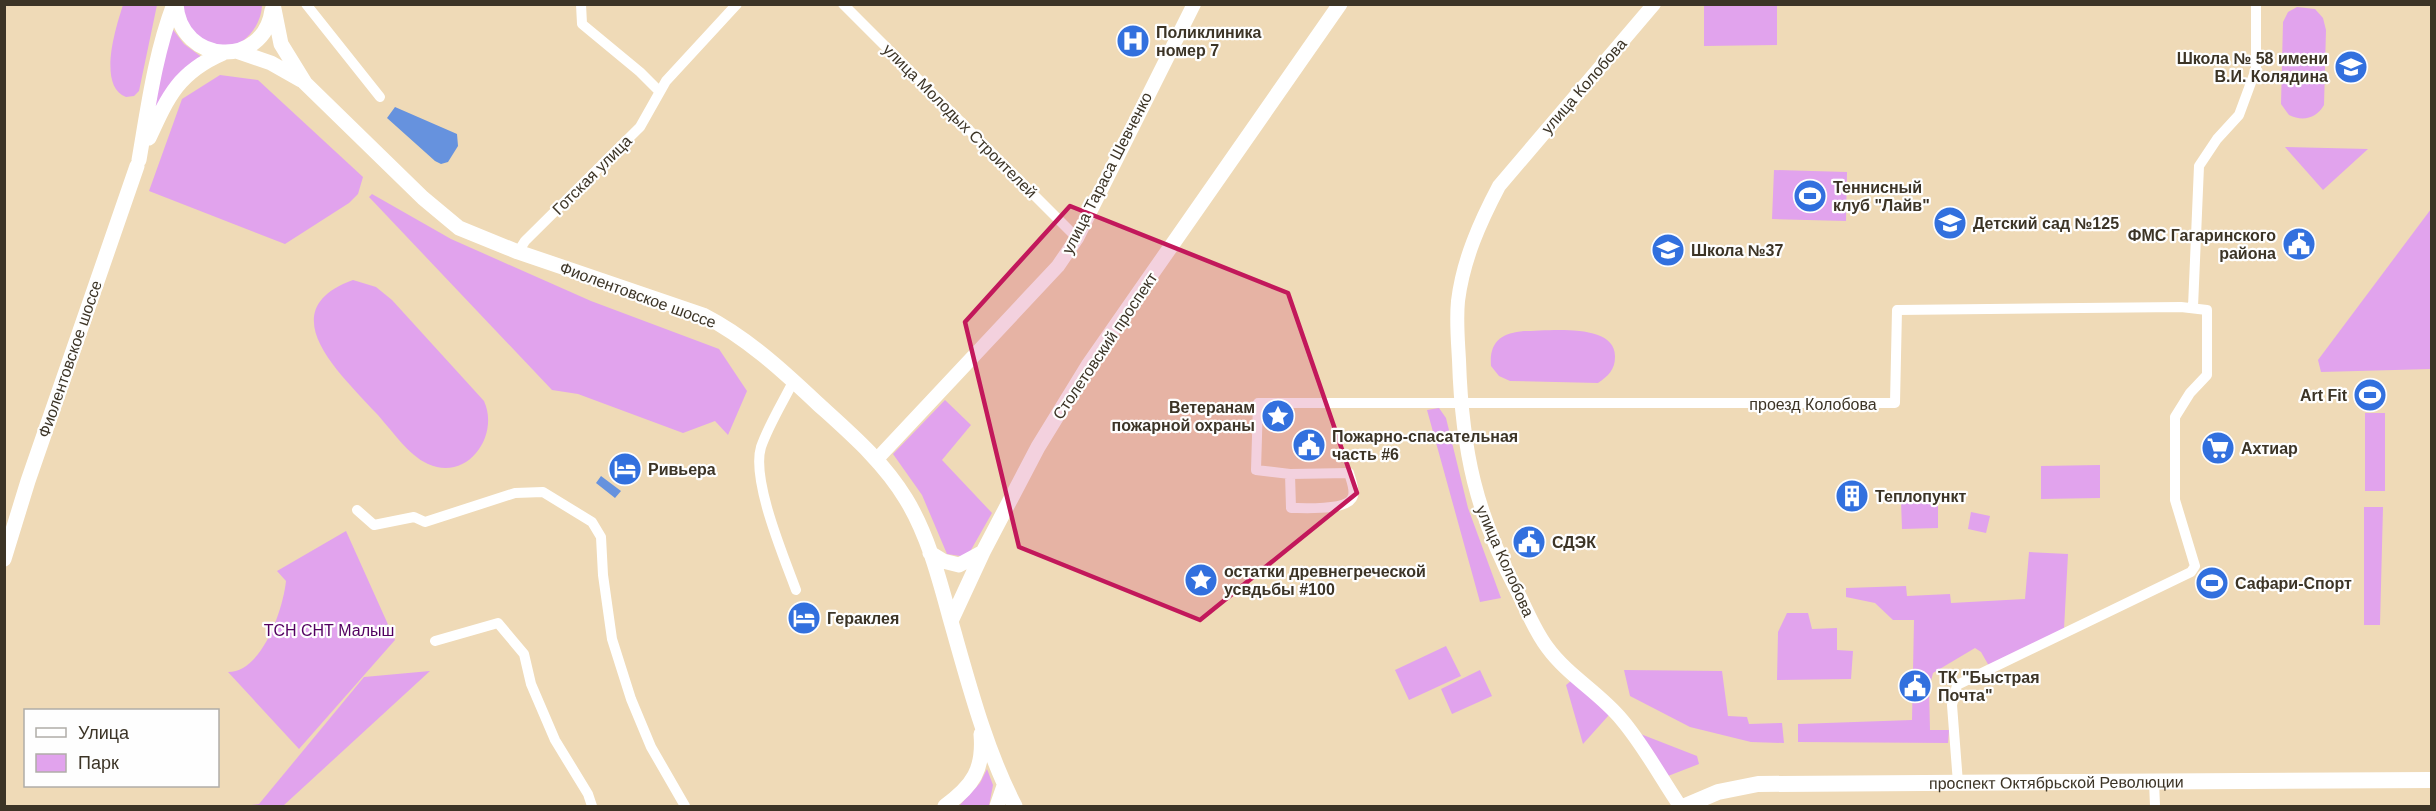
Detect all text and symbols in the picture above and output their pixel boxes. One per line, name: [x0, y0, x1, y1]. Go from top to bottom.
hospital icon: Поликлиника номер 7: [1115, 23, 1151, 59]
place label: Поликлиника номер 7: [1156, 24, 1262, 59]
street label: улица Колобова: [1538, 35, 1630, 137]
street label: улица Молодых Строителей: [880, 41, 1040, 201]
school or university icon: Школа № 58 имени В.И. Колядина: [2333, 49, 2369, 85]
place label: Школа № 58 имени В.И. Колядина: [2177, 50, 2328, 85]
street label: улица Тараса Шевченко: [1059, 89, 1155, 257]
street label: Готская улица: [549, 132, 635, 218]
sports icon: Теннисный клуб "Лайв": [1792, 178, 1828, 214]
place label: Теннисный клуб "Лайв": [1833, 179, 1930, 214]
school or university icon: Детский сад №125: [1932, 205, 1968, 241]
place label: Детский сад №125: [1973, 215, 2119, 232]
public building icon: ФМС Гагаринского района: [2281, 226, 2317, 262]
place label: ФМС Гагаринского района: [2128, 227, 2276, 262]
school or university icon: Школа №37: [1650, 232, 1686, 268]
place label: Школа №37: [1691, 242, 1783, 259]
street label: Фиолентовское шоссе: [558, 259, 719, 331]
street label: Столетовский проспект: [1050, 269, 1161, 423]
street label: Фиолентовское шоссе: [35, 278, 105, 440]
sports icon: Art Fit: [2352, 377, 2388, 413]
place label: Art Fit: [2300, 387, 2348, 404]
street label: проезд Колобова: [1749, 396, 1877, 413]
place icon: Ветеранам пожарной охраны: [1260, 398, 1296, 434]
place label: Ветеранам пожарной охраны: [1112, 399, 1255, 434]
public building icon: Пожарно-спасательная часть #6: [1291, 427, 1327, 463]
place label: Пожарно-спасательная часть #6: [1332, 428, 1518, 463]
supermarket icon: Ахтиар: [2200, 430, 2236, 466]
place label: Ахтиар: [2241, 440, 2298, 457]
hotel icon: Ривьера: [607, 451, 643, 487]
place label: Ривьера: [648, 461, 716, 478]
building icon: Теплопункт: [1834, 478, 1870, 514]
place label: Теплопункт: [1875, 488, 1967, 505]
street label: улица Колобова: [1473, 503, 1537, 619]
public building icon: СДЭК: [1511, 524, 1547, 560]
place label: СДЭК: [1552, 534, 1596, 551]
place icon: остатки древнегреческой усвдьбы #100: [1183, 562, 1219, 598]
place label: остатки древнегреческой усвдьбы #100: [1224, 563, 1426, 598]
sports icon: Сафари-Спорт: [2194, 565, 2230, 601]
place label: Сафари-Спорт: [2235, 575, 2352, 592]
hotel icon: Гераклея: [786, 600, 822, 636]
place label: Гераклея: [827, 610, 899, 627]
park label: ТСН СНТ Малыш: [264, 622, 394, 639]
public building icon: ТК "Быстрая Почта": [1897, 668, 1933, 704]
place label: ТК "Быстрая Почта": [1938, 669, 2039, 704]
legend: [24, 709, 219, 787]
text: Улица: [78, 723, 130, 743]
text: Парк: [78, 753, 119, 773]
street label: проспект Октябрьской Революции: [1929, 773, 2184, 791]

